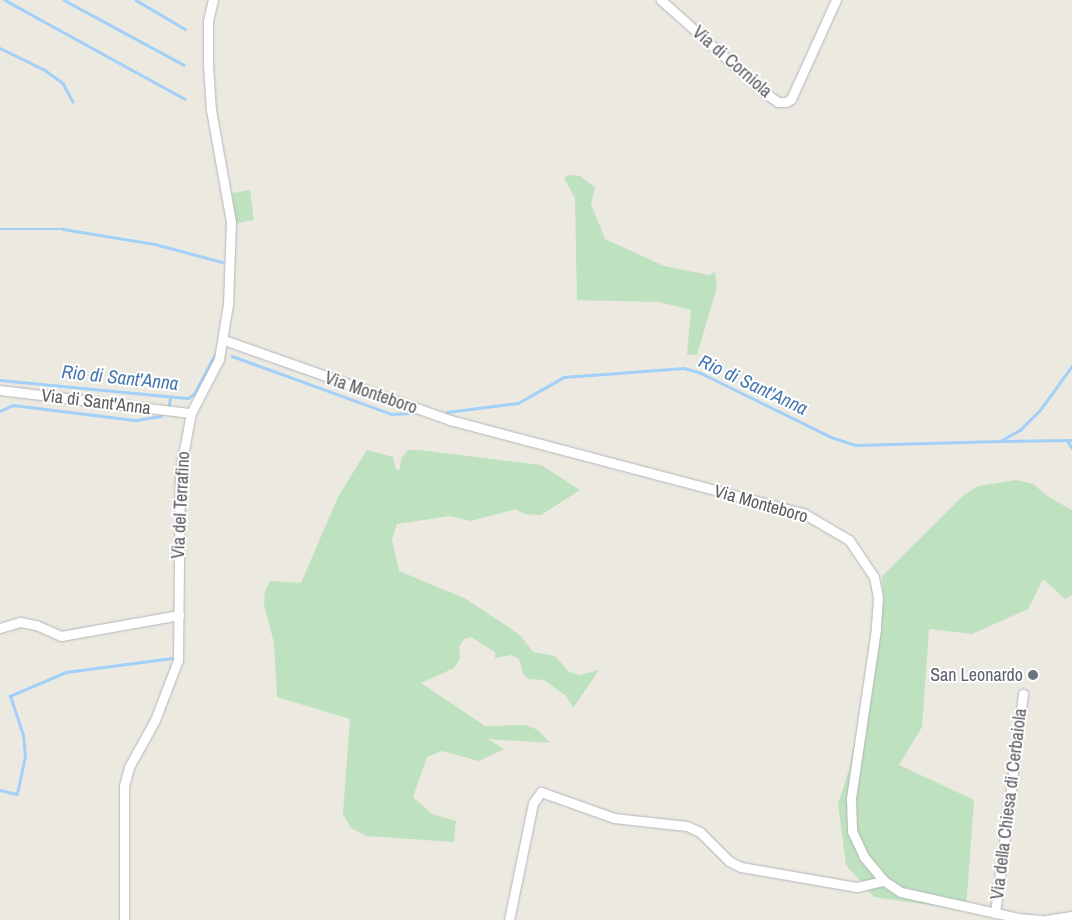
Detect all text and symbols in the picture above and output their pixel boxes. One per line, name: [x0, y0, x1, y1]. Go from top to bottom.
street label: Via di Corniola: [688, 22, 776, 102]
water label: Rio di Sant'Anna: [695, 350, 811, 420]
water label: Rio di Sant'Anna: [60, 361, 180, 395]
street label: Via Monteboro: [322, 367, 420, 419]
street label: Via di Sant'Anna: [40, 385, 152, 419]
street label: Via del Terrafino: [167, 450, 195, 560]
street label: Via Monteboro: [712, 480, 810, 528]
place label: San Leonardo: [930, 664, 1023, 686]
marker: San Leonardo: [1027, 669, 1039, 681]
street label: Via della Chiesa di Cerbaiola: [987, 707, 1031, 901]

